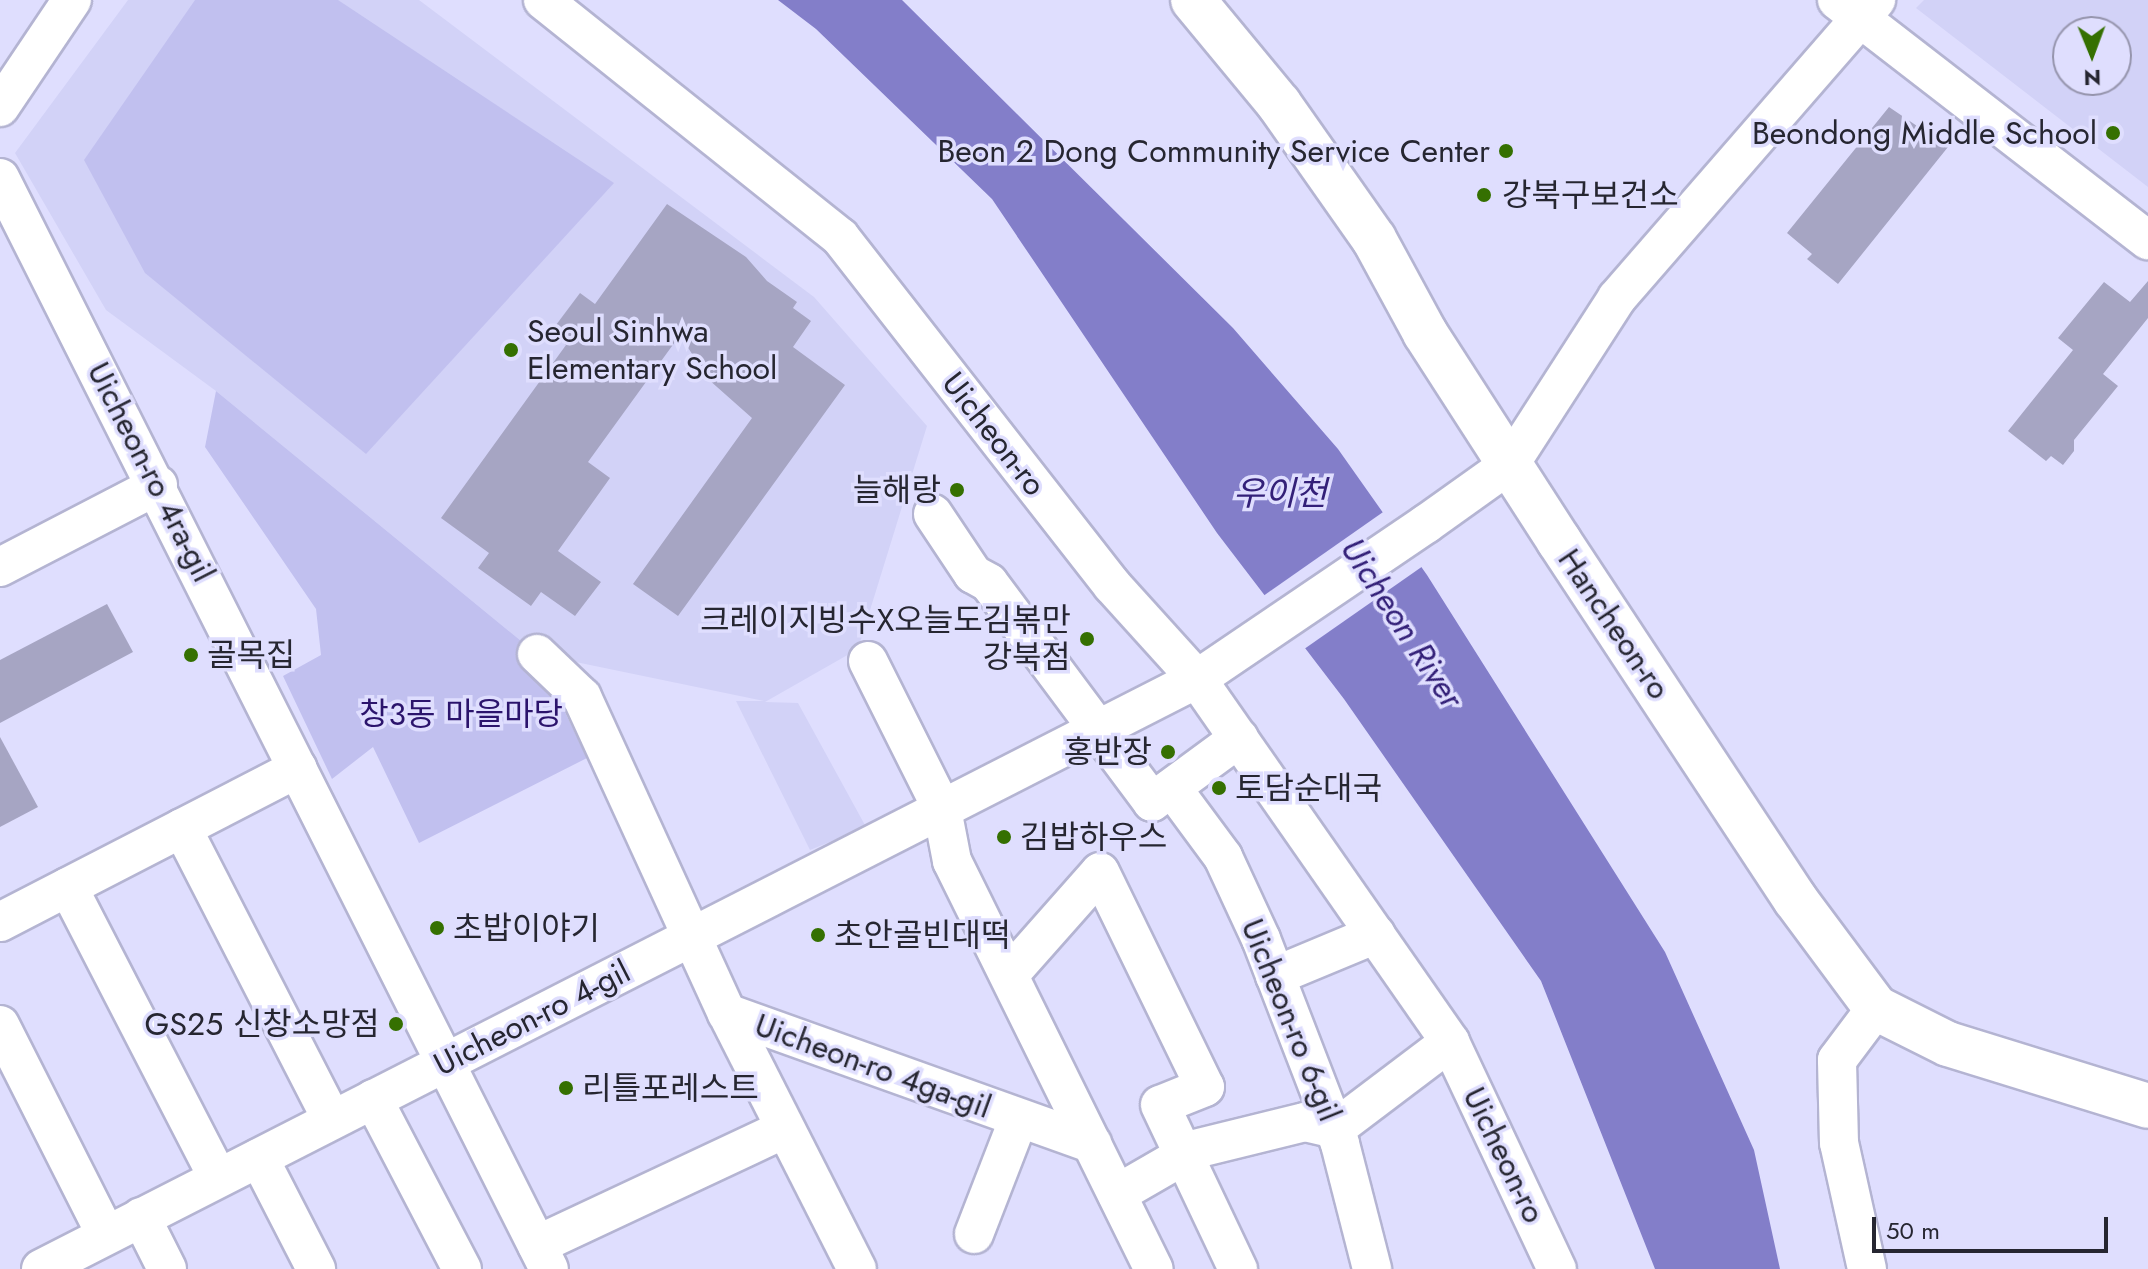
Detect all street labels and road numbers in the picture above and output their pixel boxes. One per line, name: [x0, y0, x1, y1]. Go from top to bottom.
street label: Uicheon-ro 4ra-gil: [79, 356, 223, 588]
street label: Uicheon-ro: [934, 365, 1054, 503]
street label: Hancheon-ro: [1550, 542, 1678, 706]
street label: Uicheon-ro 6-gil: [1233, 913, 1349, 1127]
street label: Uicheon-ro 4-gil: [428, 952, 636, 1084]
street label: Uicheon-ro 4ga-gil: [750, 1005, 996, 1127]
street label: Uicheon-ro: [1455, 1081, 1553, 1229]

